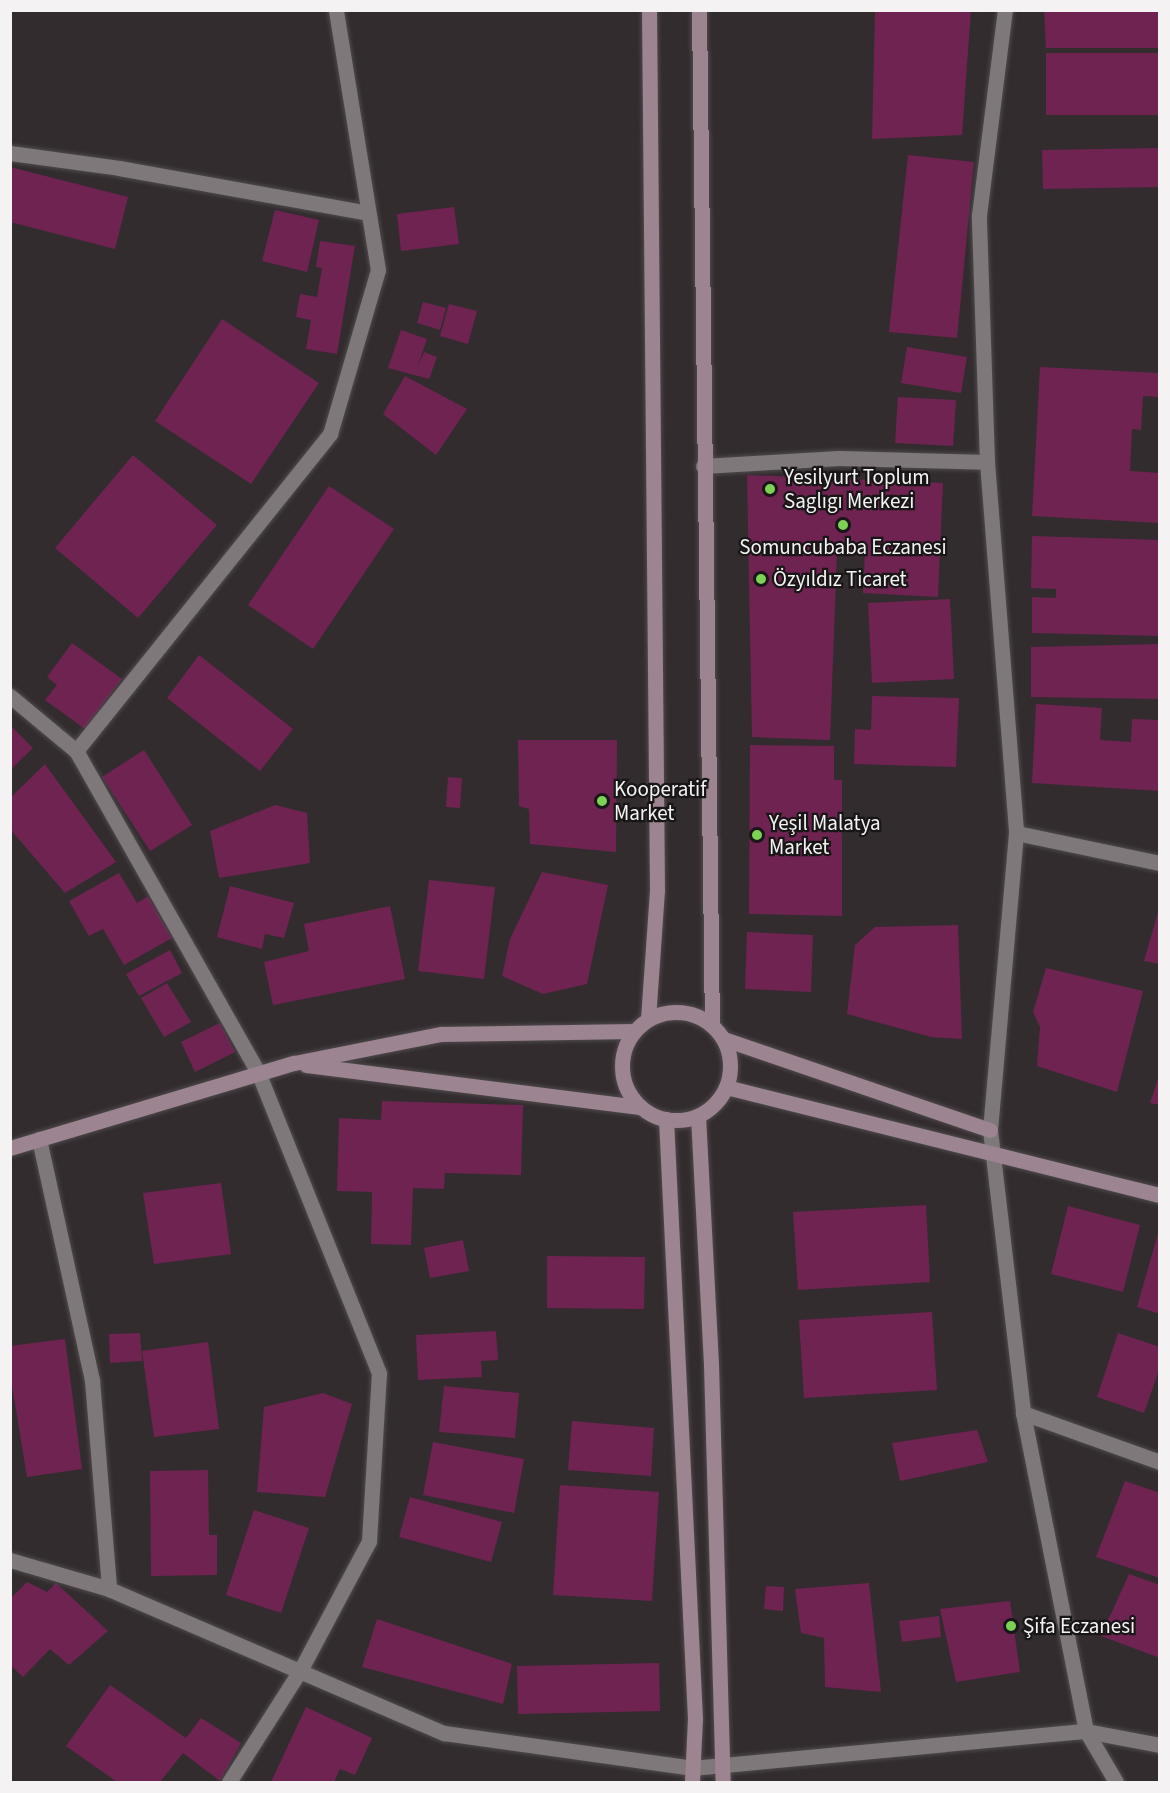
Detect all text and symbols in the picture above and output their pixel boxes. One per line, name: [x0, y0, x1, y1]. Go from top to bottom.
place label: Yesilyurt Toplum Saglıgı Merkezi: [784, 464, 930, 514]
marker: Yesilyurt Toplum Saglıgı Merkezi: [761, 480, 779, 498]
marker: Somuncubaba Eczanesi: [836, 518, 850, 532]
place label: Somuncubaba Eczanesi: [739, 534, 947, 560]
place label: Özyıldız Ticaret: [773, 566, 907, 592]
marker: Özyıldız Ticaret: [754, 572, 768, 586]
place label: Kooperatif Market: [614, 776, 706, 826]
marker: Kooperatif Market: [595, 794, 609, 808]
place label: Yeşil Malatya Market: [769, 810, 881, 860]
marker: Yeşil Malatya Market: [750, 828, 764, 842]
place label: Şifa Eczanesi: [1023, 1613, 1135, 1639]
marker: Şifa Eczanesi: [1004, 1619, 1018, 1633]

